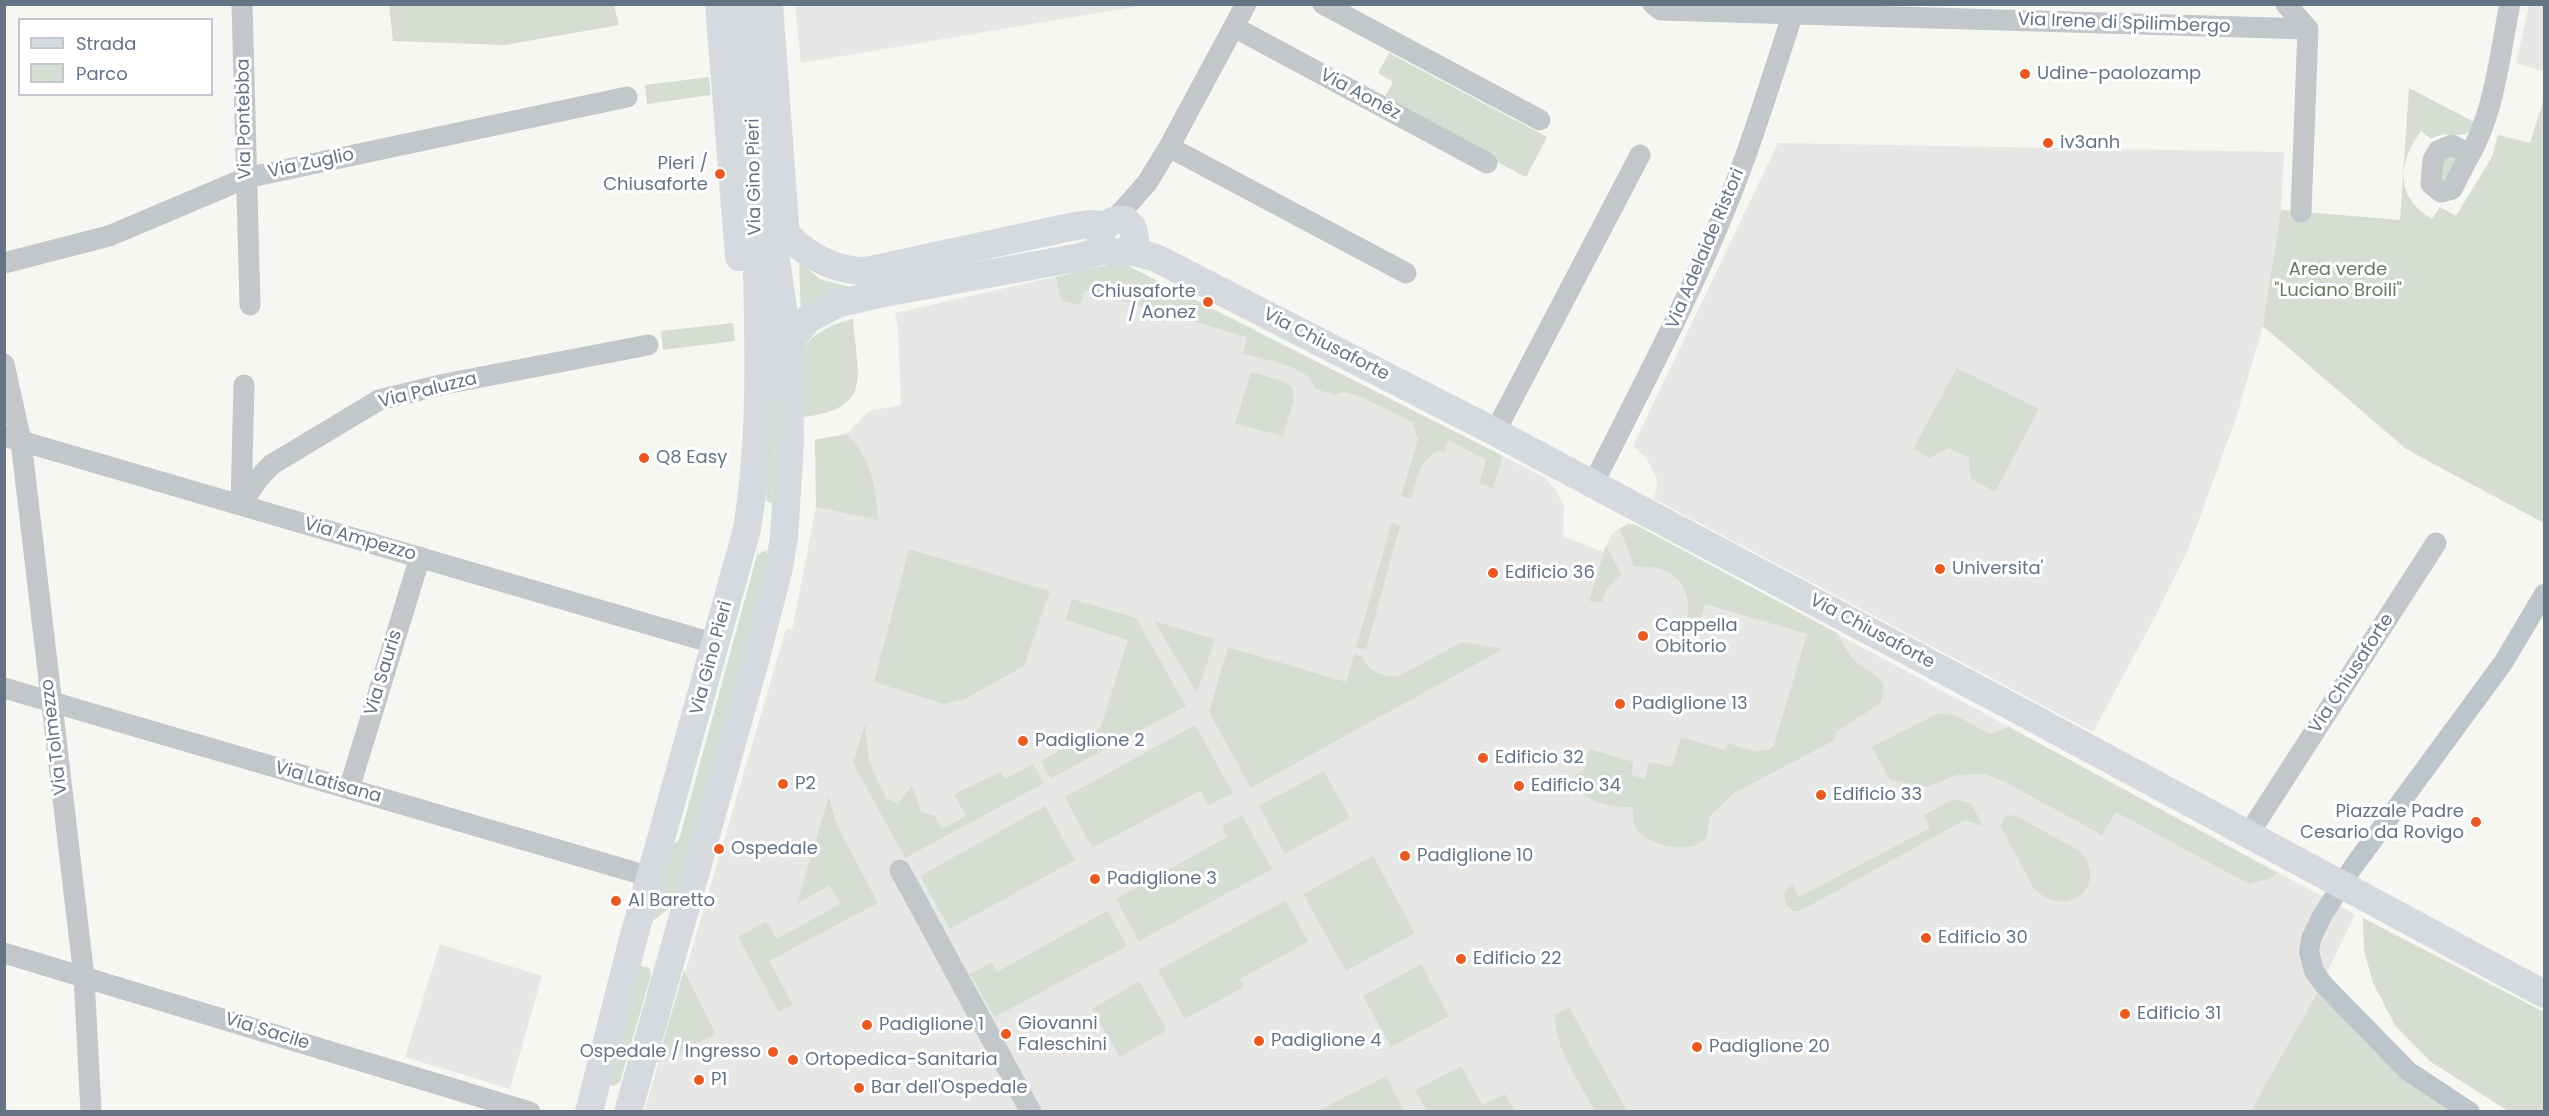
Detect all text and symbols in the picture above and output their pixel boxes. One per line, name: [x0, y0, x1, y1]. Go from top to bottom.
street label: Via Irene di Spilimbergo: [2017, 9, 2231, 39]
legend: [18, 18, 213, 96]
text: Strada: [76, 31, 136, 56]
street label: Via Pontebba: [233, 58, 257, 180]
text: Parco: [76, 61, 128, 86]
place label: Udine-paolozamp: [2037, 63, 2201, 85]
street label: Via Aonêz: [1316, 65, 1404, 125]
marker: Udine-paolozamp: [2018, 67, 2032, 81]
street label: Via Gino Pieri: [743, 118, 767, 236]
place label: iv3anh: [2060, 132, 2120, 154]
marker: iv3anh: [2041, 136, 2055, 150]
street label: Via Zuglio: [266, 144, 356, 184]
place label: Pieri / Chiusaforte: [603, 153, 708, 195]
street label: Via Adelaide Ristori: [1662, 166, 1750, 332]
marker: Pieri / Chiusaforte: [713, 167, 727, 181]
park label: Area verde "Luciano Broili": [2274, 259, 2402, 302]
place label: Chiusaforte / Aonez: [1091, 281, 1196, 324]
marker: Chiusaforte / Aonez: [1201, 295, 1215, 309]
street label: Via Chiusaforte: [1259, 304, 1393, 386]
street label: Via Paluzza: [377, 368, 479, 414]
place label: Q8 Easy: [656, 447, 727, 469]
marker: Q8 Easy: [637, 451, 651, 465]
street label: Via Ampezzo: [302, 514, 418, 566]
place label: Universita': [1952, 558, 2043, 580]
place label: Edificio 36: [1505, 562, 1595, 584]
marker: Universita': [1933, 562, 1947, 576]
marker: Edificio 36: [1486, 566, 1500, 580]
street label: Via Chiusaforte: [1806, 590, 1938, 674]
street label: Via Gino Pieri: [686, 599, 738, 717]
street label: Via Chiusaforte: [2305, 610, 2399, 738]
place label: Cappella Obitorio: [1655, 615, 1738, 658]
street label: Via Sauris: [361, 628, 407, 718]
marker: Cappella Obitorio: [1636, 629, 1650, 643]
street label: Via Tolmezzo: [37, 678, 73, 796]
place label: Padiglione 13: [1632, 693, 1748, 715]
marker: Padiglione 13: [1613, 697, 1627, 711]
place label: Padiglione 2: [1035, 730, 1145, 752]
marker: Padiglione 2: [1016, 734, 1030, 748]
place label: Edificio 32: [1495, 747, 1584, 769]
marker: Edificio 32: [1476, 751, 1490, 765]
street label: Via Latisana: [272, 757, 384, 809]
place label: P2: [795, 773, 816, 795]
place label: Edificio 34: [1531, 775, 1621, 797]
marker: P2: [776, 777, 790, 791]
marker: Edificio 34: [1512, 779, 1526, 793]
place label: Edificio 33: [1833, 784, 1922, 806]
marker: Edificio 33: [1814, 788, 1828, 802]
place label: Piazzale Padre Cesario da Rovigo: [2300, 801, 2464, 844]
marker: Piazzale Padre Cesario da Rovigo: [2469, 815, 2483, 829]
place label: Ospedale: [731, 838, 818, 860]
marker: Ospedale: [712, 842, 726, 856]
place label: Padiglione 10: [1417, 845, 1533, 867]
marker: Padiglione 10: [1398, 849, 1412, 863]
place label: Padiglione 3: [1107, 868, 1217, 890]
marker: Padiglione 3: [1088, 872, 1102, 886]
place label: Al Baretto: [628, 890, 715, 912]
marker: Al Baretto: [609, 894, 623, 908]
place label: Edificio 30: [1938, 927, 2028, 949]
marker: Edificio 30: [1919, 931, 1933, 945]
place label: Edificio 22: [1473, 948, 1562, 970]
marker: Edificio 22: [1454, 952, 1468, 966]
place label: Edificio 31: [2137, 1003, 2221, 1025]
marker: Edificio 31: [2118, 1007, 2132, 1021]
street label: Via Sacile: [222, 1009, 312, 1055]
place label: Giovanni Faleschini: [1018, 1013, 1107, 1056]
place label: Padiglione 1: [879, 1014, 984, 1036]
marker: Padiglione 1: [860, 1018, 874, 1032]
marker: Giovanni Faleschini: [999, 1027, 1013, 1041]
place label: Padiglione 4: [1271, 1030, 1382, 1052]
marker: Padiglione 4: [1252, 1034, 1266, 1048]
place label: Padiglione 20: [1709, 1036, 1830, 1058]
marker: Padiglione 20: [1690, 1040, 1704, 1054]
place label: Ospedale / Ingresso: [580, 1041, 761, 1063]
marker: Ospedale / Ingresso: [766, 1045, 780, 1059]
place label: Ortopedica-Sanitaria: [805, 1049, 998, 1071]
marker: Ortopedica-Sanitaria: [786, 1053, 800, 1067]
place label: P1: [711, 1069, 727, 1091]
marker: P1: [692, 1073, 706, 1087]
place label: Bar dell'Ospedale: [871, 1077, 1028, 1099]
marker: Bar dell'Ospedale: [852, 1081, 866, 1095]

